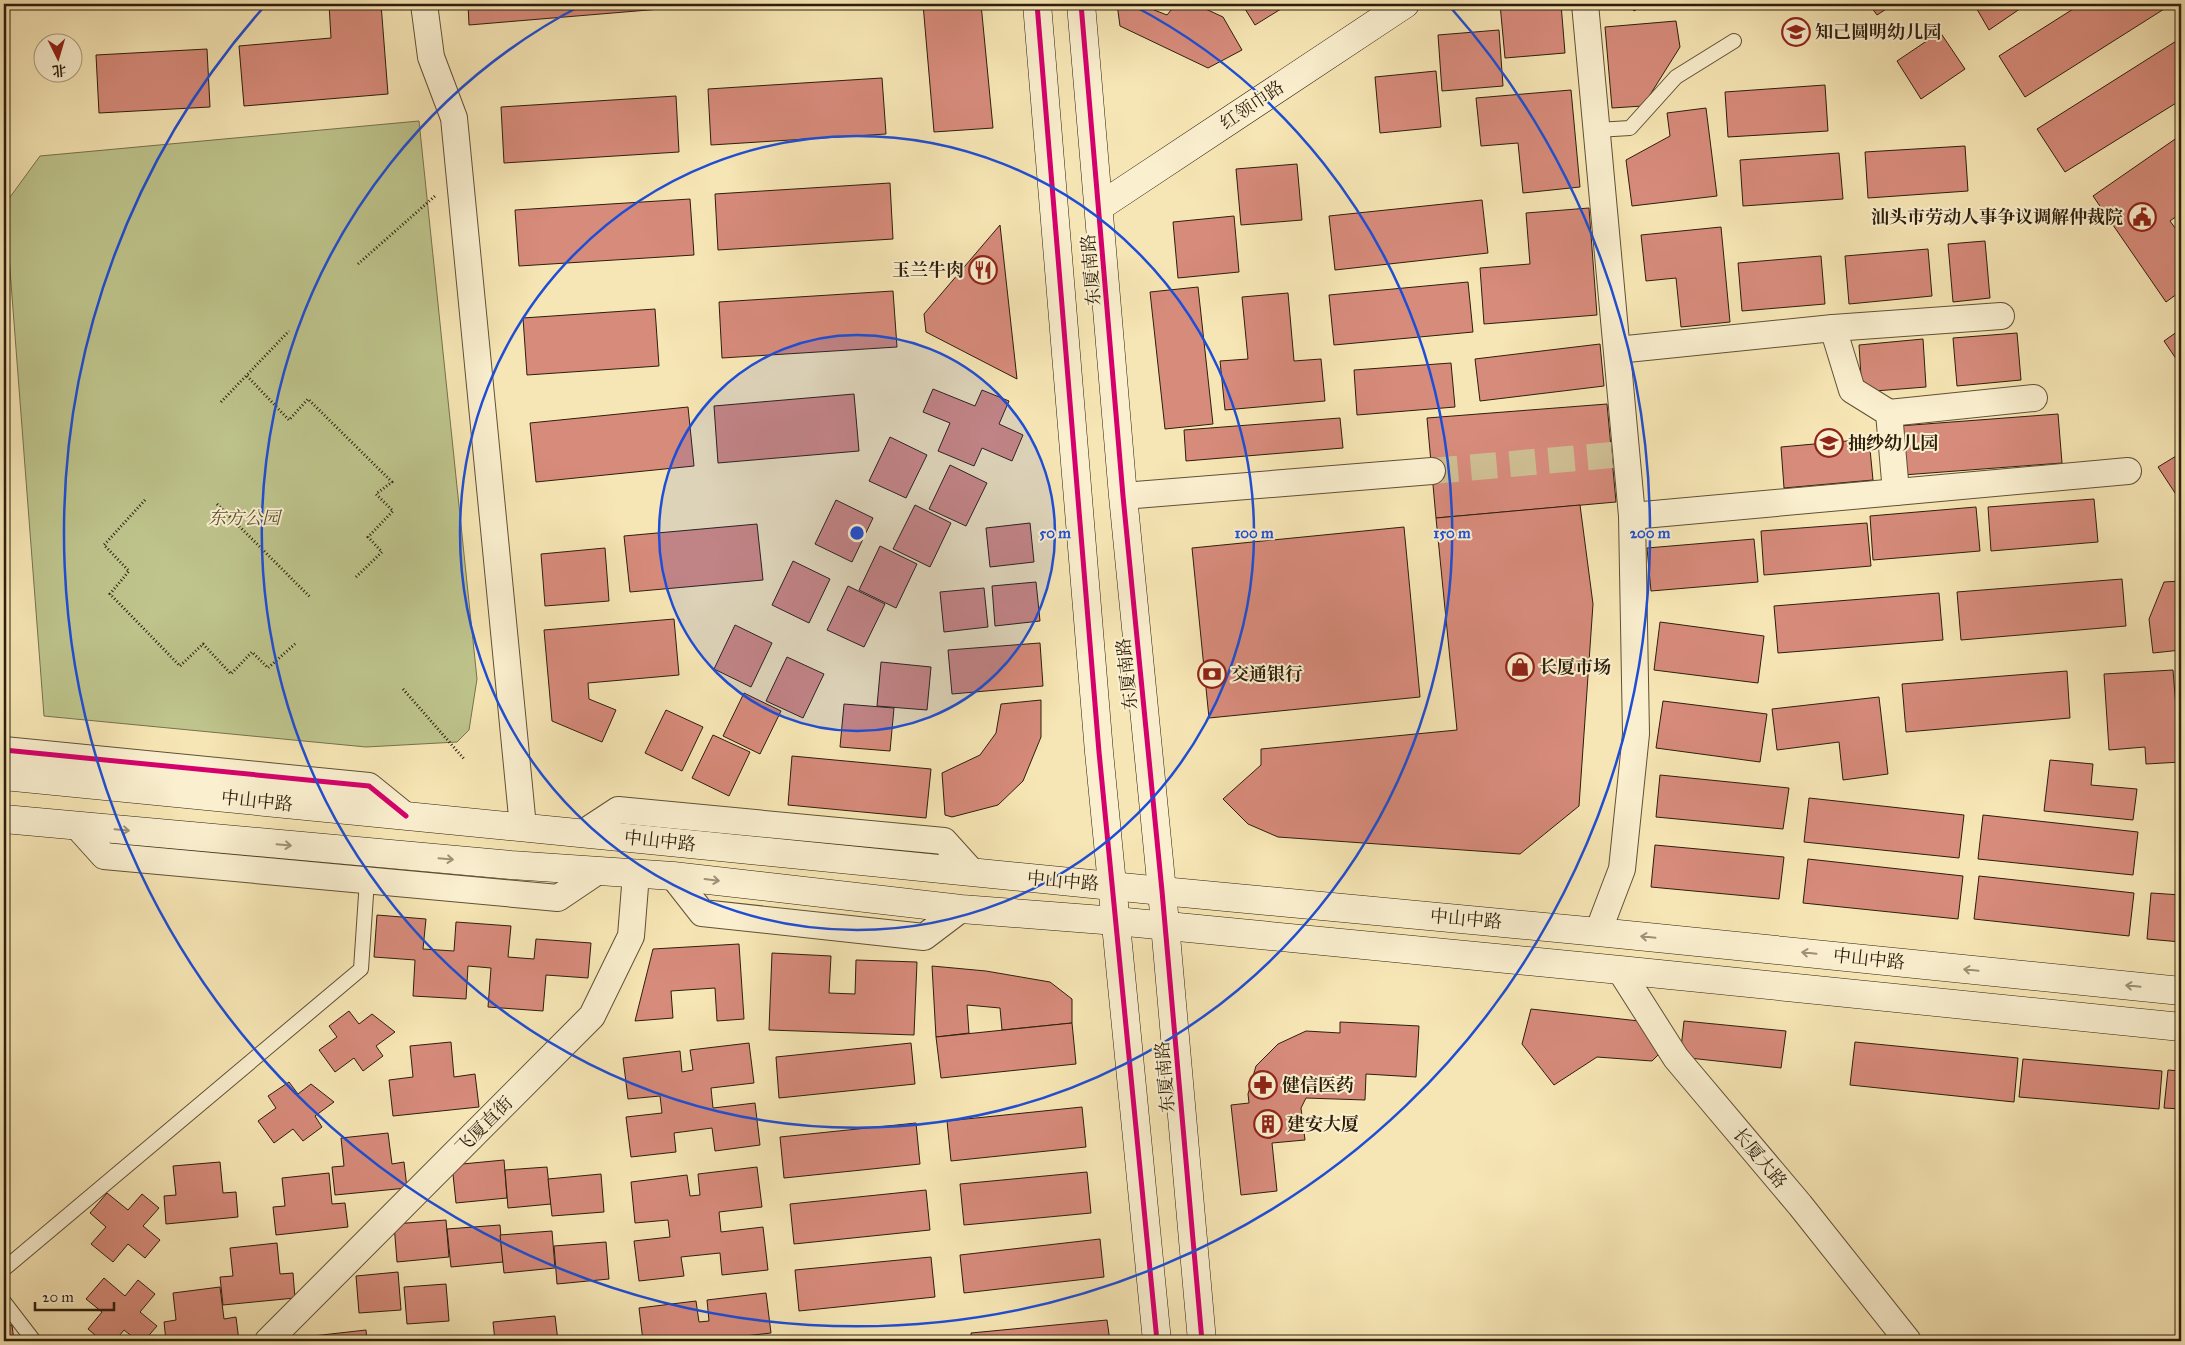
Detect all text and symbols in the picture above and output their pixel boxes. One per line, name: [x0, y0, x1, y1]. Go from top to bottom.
school or university icon: 知己圆明幼儿园: [1781, 17, 1811, 47]
place label: 知己圆明幼儿园: [1815, 21, 1941, 43]
north arrow: [32, 32, 82, 82]
text: 北: [51, 61, 67, 80]
street label: 红领巾路: [1216, 76, 1288, 134]
public building icon: 汕头市劳动人事争议调解仲裁院: [2127, 202, 2157, 232]
place label: 汕头市劳动人事争议调解仲裁院: [1871, 206, 2123, 228]
street label: 东厦南路: [1077, 233, 1105, 307]
restaurant icon: 玉兰牛肉: [968, 255, 998, 285]
place label: 玉兰牛肉: [892, 259, 964, 281]
school or university icon: 抽纱幼儿园: [1814, 428, 1844, 458]
place label: 抽纱幼儿园: [1848, 432, 1938, 454]
park label: 东方公园: [208, 507, 283, 529]
centre of rings: [848, 524, 866, 542]
text: 50 m: [1039, 524, 1071, 542]
text: 100 m: [1234, 524, 1274, 542]
text: 150 m: [1433, 524, 1471, 542]
text: 200 m: [1630, 524, 1671, 542]
street label: 东厦南路: [1112, 637, 1142, 711]
shop icon: 长厦市场: [1505, 652, 1535, 682]
place label: 长厦市场: [1539, 656, 1611, 678]
bank icon: 交通银行: [1197, 659, 1227, 689]
place label: 交通银行: [1231, 663, 1303, 685]
street label: 中山中路: [220, 786, 294, 816]
one-way arrow: [114, 825, 130, 835]
street label: 中山中路: [623, 826, 697, 856]
one-way arrow: [276, 840, 292, 849]
one-way arrow: [437, 854, 453, 864]
street label: 中山中路: [1026, 867, 1100, 895]
one-way arrow: [704, 875, 720, 885]
street label: 中山中路: [1429, 905, 1503, 933]
one-way arrow: [1640, 932, 1656, 942]
street label: 中山中路: [1832, 944, 1906, 974]
one-way arrow: [1802, 948, 1818, 958]
one-way arrow: [1963, 965, 1979, 975]
one-way arrow: [2125, 981, 2141, 991]
street label: 东厦南路: [1151, 1040, 1179, 1114]
pharmacy icon: 健信医药: [1248, 1070, 1278, 1100]
place label: 健信医药: [1282, 1074, 1354, 1096]
street label: 飞厦直街: [451, 1092, 517, 1158]
building icon: 建安大厦: [1253, 1109, 1283, 1139]
place label: 建安大厦: [1287, 1113, 1359, 1135]
street label: 长厦大路: [1728, 1123, 1792, 1193]
scale bar: [35, 1280, 114, 1312]
text: 20 m: [42, 1288, 74, 1306]

